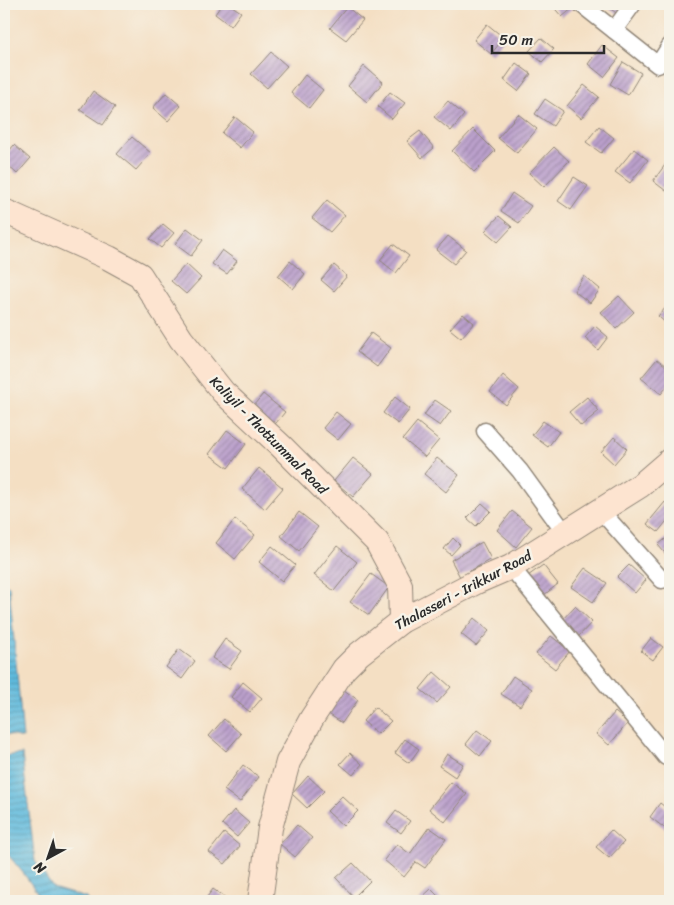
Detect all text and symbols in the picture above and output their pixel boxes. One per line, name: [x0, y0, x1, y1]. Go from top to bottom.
scale bar: [492, 22, 604, 54]
text: 50 m: [499, 27, 534, 53]
street label: Kaliyil - Thottummal Road: [203, 370, 335, 502]
street label: Thalasseri - Irikkur Road: [390, 543, 538, 637]
north arrow: [22, 832, 72, 882]
text: N: [28, 855, 52, 881]

